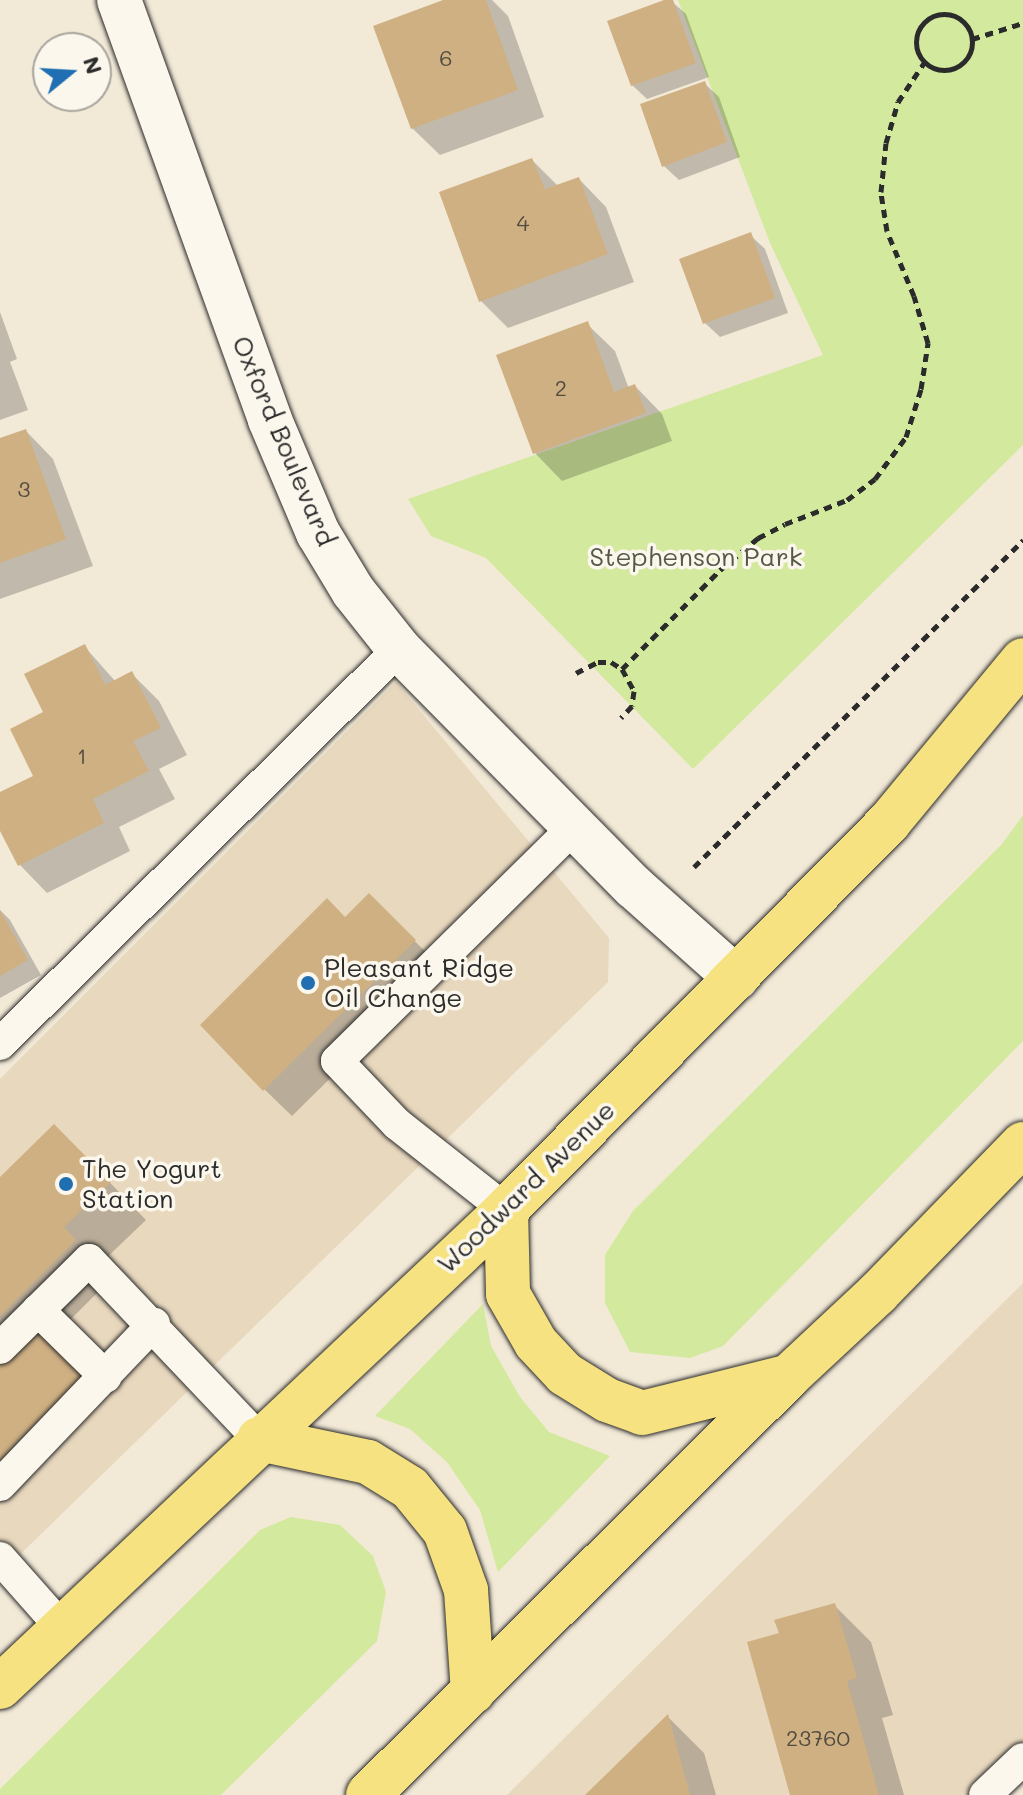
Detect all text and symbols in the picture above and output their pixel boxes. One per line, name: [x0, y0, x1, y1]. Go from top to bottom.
north arrow: [32, 32, 112, 112]
house number: 6: [439, 45, 453, 71]
text: N: [77, 53, 110, 77]
house number: 4: [517, 210, 529, 236]
street label: Oxford Boulevard: [226, 331, 342, 551]
house number: 2: [555, 375, 567, 401]
house number: 3: [18, 476, 30, 502]
park label: Stephenson Park: [589, 541, 803, 573]
house number: 1: [77, 743, 87, 769]
place label: Pleasant Ridge Oil Change: [324, 952, 514, 1014]
marker: Pleasant Ridge Oil Change: [299, 974, 317, 992]
street label: Woodward Avenue: [431, 1094, 621, 1280]
place label: The Yogurt Station: [82, 1153, 222, 1214]
marker: The Yogurt Station: [57, 1175, 75, 1193]
house number: 23760: [786, 1725, 850, 1751]

